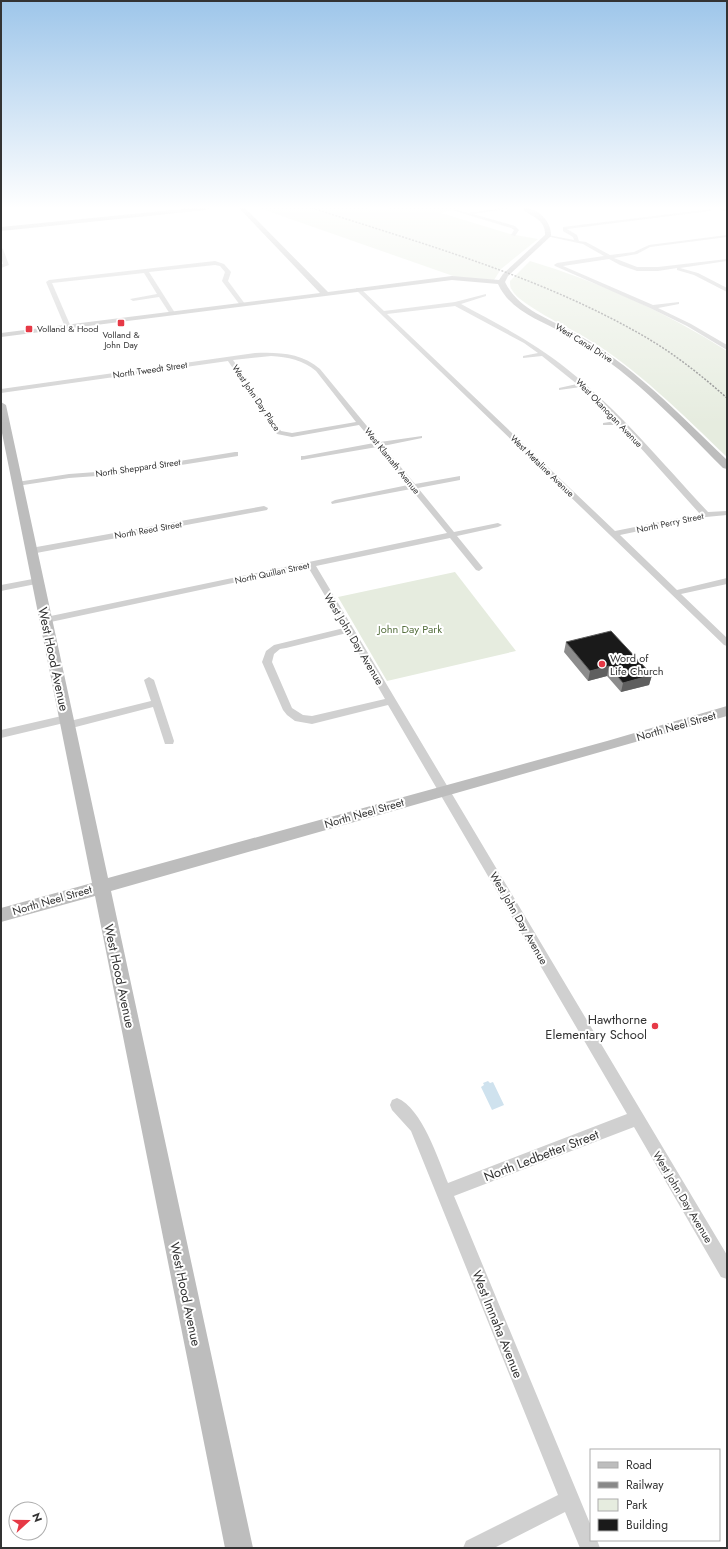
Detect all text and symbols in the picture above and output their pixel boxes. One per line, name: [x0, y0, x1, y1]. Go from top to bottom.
marker: Volland & John Day: [116, 318, 126, 328]
street label: West Canal Drive: [553, 320, 616, 366]
place label: Volland & Hood: [37, 322, 98, 335]
marker: Volland & Hood: [24, 324, 34, 334]
place label: Volland & John Day: [102, 328, 140, 351]
street label: North Tweedt Street: [112, 358, 189, 381]
street label: West John Day Place: [229, 362, 284, 434]
street label: West Okanogan Avenue: [573, 375, 646, 450]
street label: West Klamath Avenue: [362, 425, 423, 497]
street label: West Metaline Avenue: [508, 432, 577, 500]
street label: North Sheppard Street: [95, 455, 182, 480]
street label: North Perry Street: [635, 509, 706, 536]
street label: North Reed Street: [113, 517, 183, 542]
street label: North Quillan Street: [233, 558, 311, 587]
street label: West John Day Avenue: [320, 590, 388, 688]
street label: West Hood Avenue: [33, 605, 74, 713]
park label: John Day Park: [376, 621, 442, 637]
place label: Word of Life Church: [610, 650, 664, 679]
marker: Word of Life Church: [597, 659, 607, 669]
street label: North Neel Street: [634, 707, 718, 745]
street label: North Neel Street: [322, 794, 406, 832]
street label: West John Day Avenue: [486, 869, 552, 968]
street label: North Neel Street: [10, 881, 94, 919]
street label: West Hood Avenue: [99, 922, 140, 1030]
place label: Hawthorne Elementary School: [545, 1010, 647, 1044]
marker: Hawthorne Elementary School: [650, 1021, 660, 1031]
street label: North Ledbetter Street: [481, 1124, 602, 1186]
street label: West John Day Avenue: [649, 1148, 717, 1246]
street label: West Hood Avenue: [165, 1240, 206, 1348]
street label: West Imnaha Avenue: [467, 1267, 528, 1381]
legend: [590, 1449, 720, 1541]
text: Road: [626, 1456, 652, 1474]
text: Railway: [626, 1476, 664, 1494]
text: Park: [626, 1496, 648, 1514]
north arrow: [8, 1501, 48, 1541]
text: N: [28, 1510, 46, 1524]
text: Building: [626, 1516, 668, 1534]

